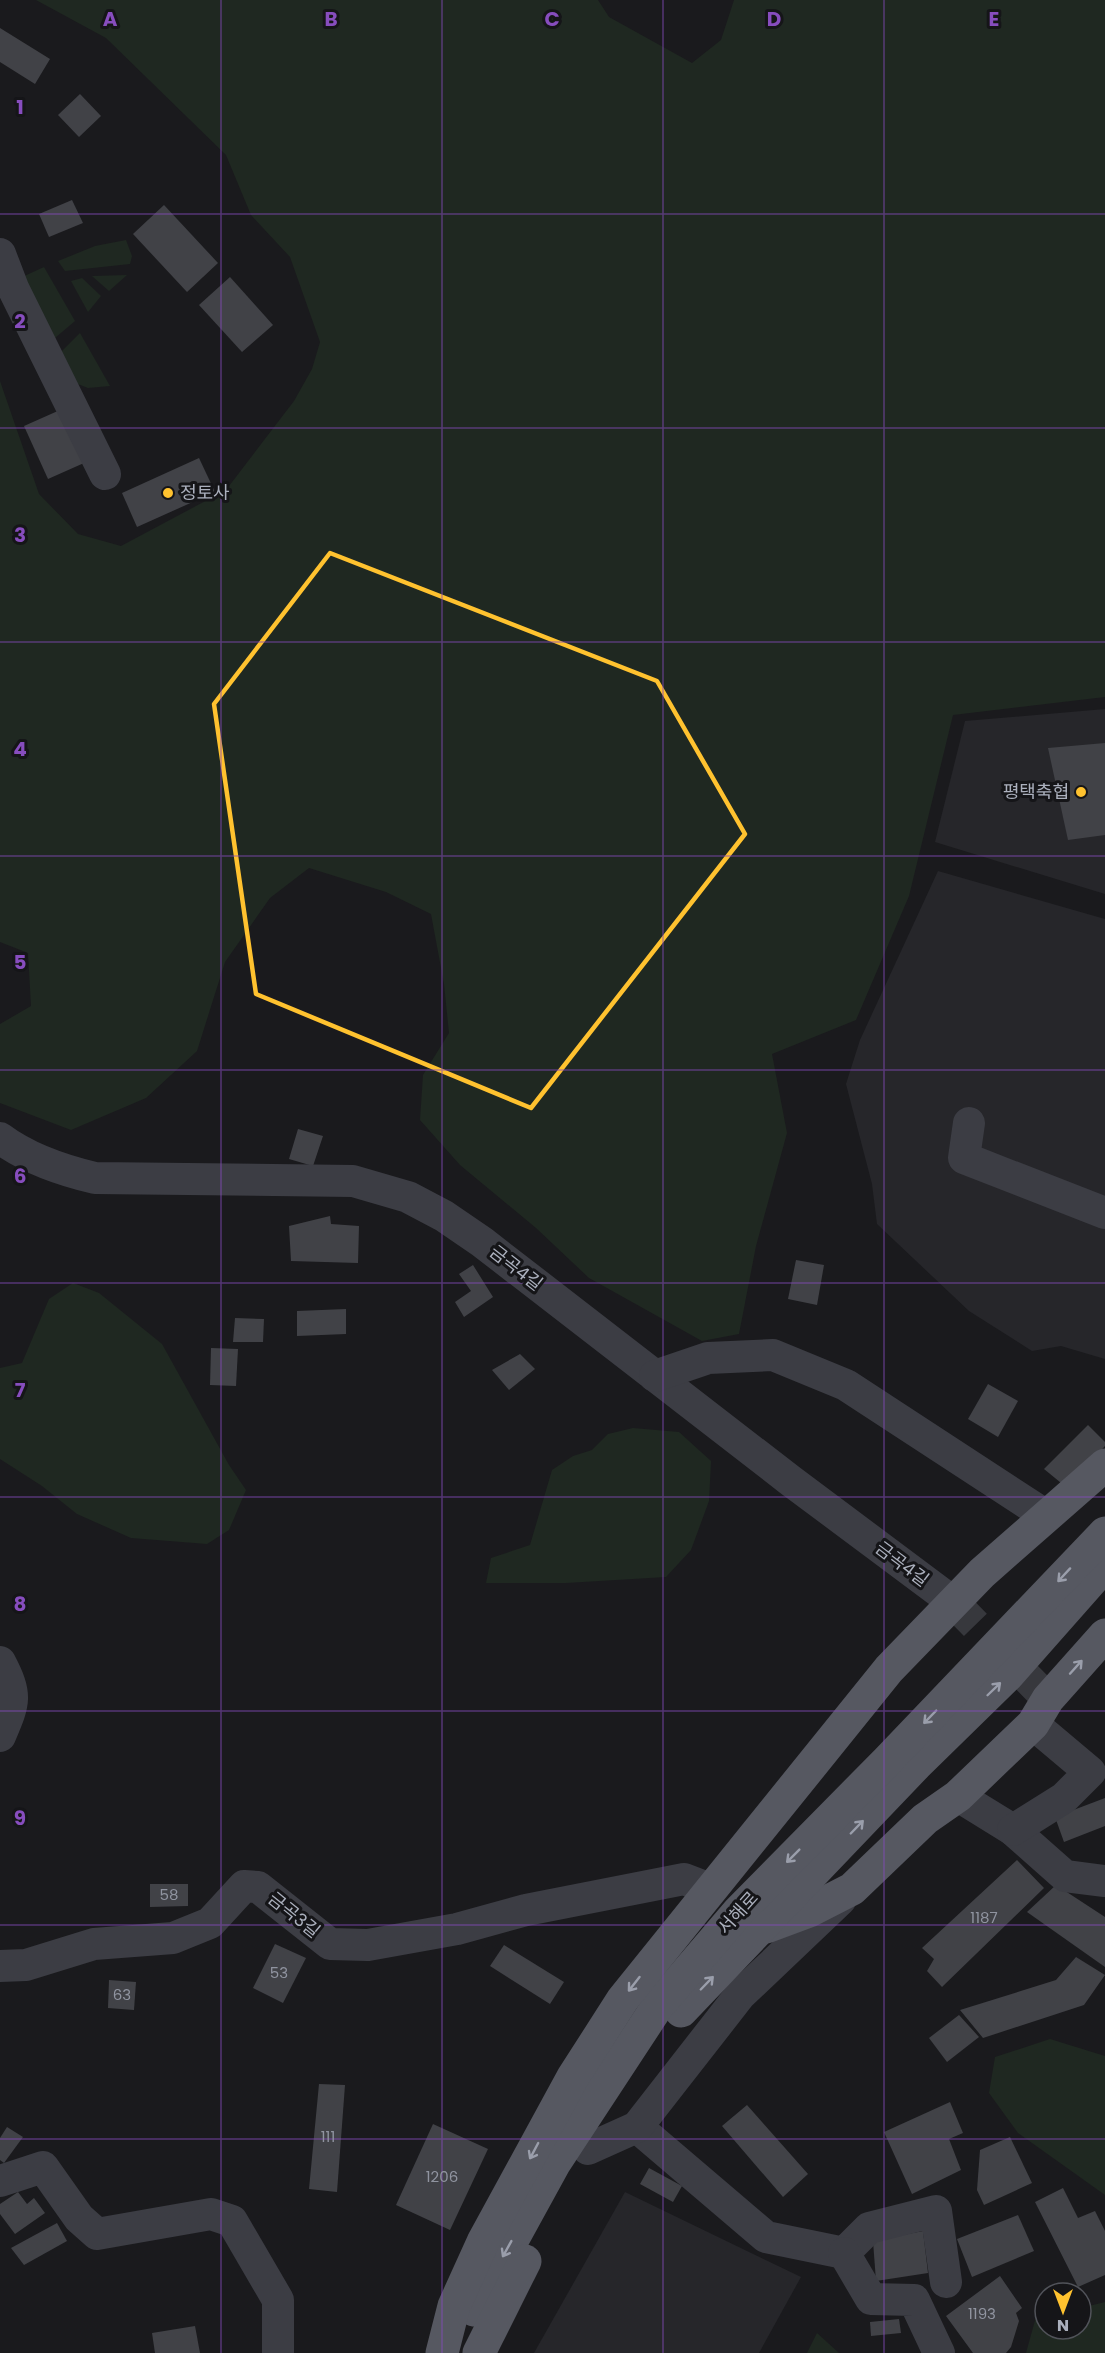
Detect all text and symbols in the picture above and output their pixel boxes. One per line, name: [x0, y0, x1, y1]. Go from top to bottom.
text: A: [103, 5, 118, 33]
text: B: [324, 5, 338, 33]
text: C: [544, 5, 560, 33]
text: D: [767, 5, 781, 33]
text: E: [989, 5, 999, 33]
text: 1: [16, 93, 24, 121]
text: 2: [14, 307, 26, 335]
place label: 정토사: [180, 480, 230, 505]
marker: 정토사: [161, 486, 175, 500]
text: 3: [14, 521, 26, 549]
text: 4: [13, 735, 27, 763]
place label: 평택축협: [1003, 779, 1069, 804]
marker: 평택축협: [1074, 785, 1088, 799]
text: 5: [14, 948, 27, 976]
text: 6: [14, 1162, 26, 1190]
street label: 금곡4길: [485, 1239, 548, 1296]
text: 7: [15, 1376, 26, 1404]
street label: 금곡4길: [870, 1535, 934, 1592]
one-way arrow: [1057, 1567, 1071, 1582]
text: 8: [14, 1590, 26, 1618]
one-way arrow: [1069, 1660, 1083, 1675]
one-way arrow: [987, 1681, 1002, 1696]
one-way arrow: [923, 1709, 937, 1724]
text: 9: [14, 1804, 26, 1832]
one-way arrow: [849, 1820, 864, 1835]
one-way arrow: [786, 1848, 801, 1863]
house number: 58: [160, 1884, 178, 1905]
street label: 금곡3길: [263, 1886, 326, 1943]
street label: 서해로: [712, 1886, 764, 1939]
house number: 1187: [970, 1907, 998, 1928]
house number: 53: [270, 1962, 288, 1983]
one-way arrow: [628, 1976, 641, 1992]
one-way arrow: [700, 1976, 714, 1991]
house number: 63: [113, 1984, 131, 2005]
house number: 111: [321, 2126, 335, 2147]
one-way arrow: [528, 2142, 540, 2159]
house number: 1206: [426, 2166, 458, 2187]
one-way arrow: [501, 2240, 513, 2257]
north arrow: [1033, 2281, 1093, 2341]
house number: 1193: [968, 2303, 996, 2324]
text: N: [1057, 2314, 1069, 2337]

